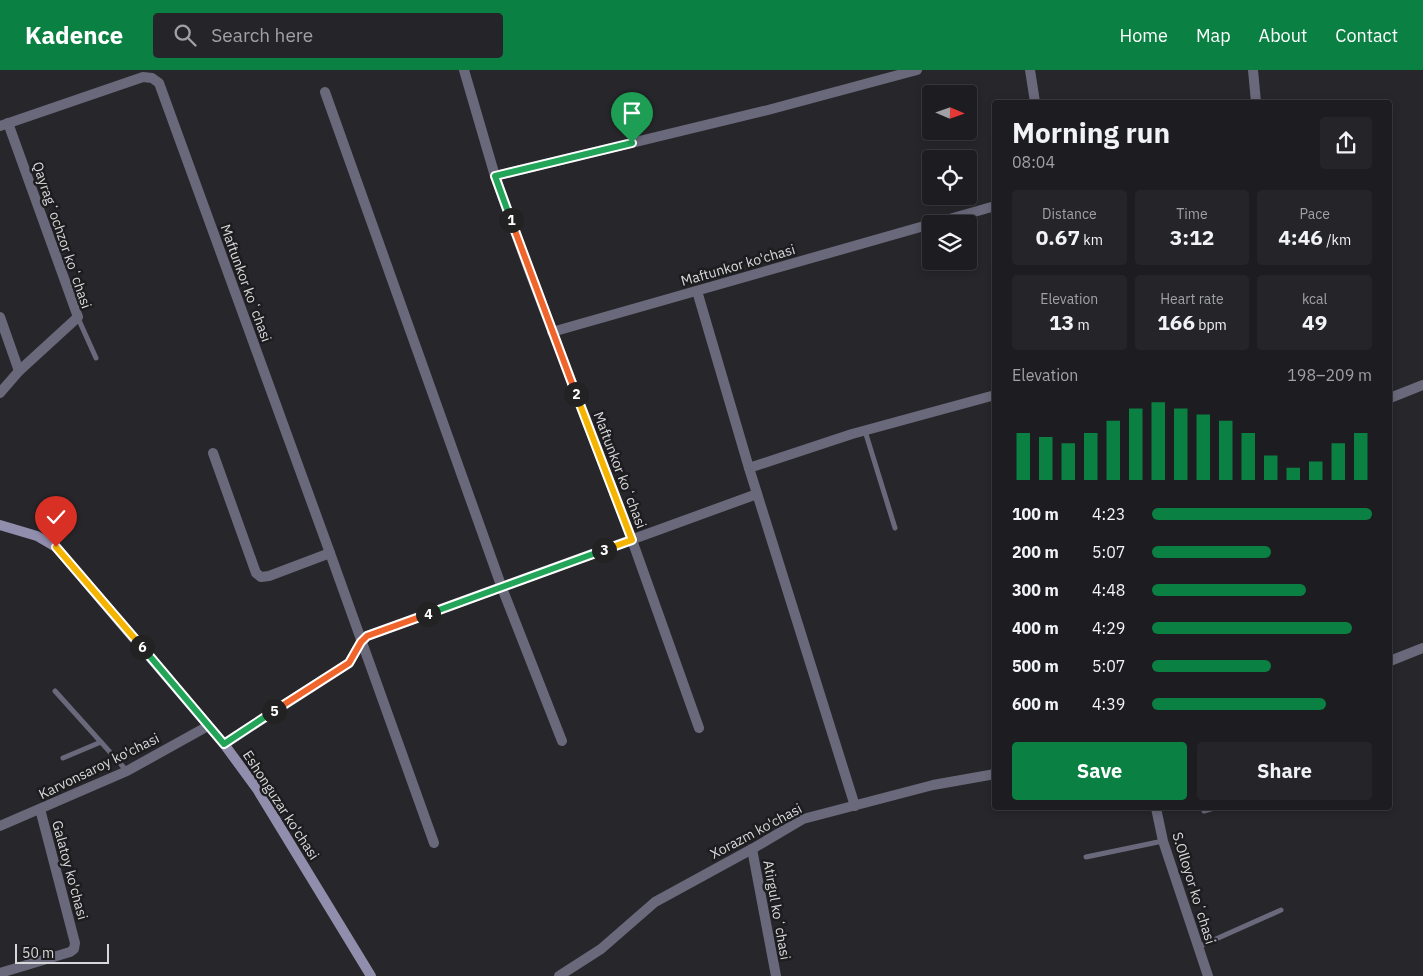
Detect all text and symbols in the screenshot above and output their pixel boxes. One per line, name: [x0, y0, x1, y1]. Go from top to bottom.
search box: [153, 13, 503, 58]
text: Kadence: [25, 19, 123, 51]
icon: search: [171, 21, 199, 49]
text: Search here: [211, 23, 313, 47]
text: Home: [1120, 24, 1168, 47]
text: Map: [1196, 24, 1231, 47]
text: About: [1259, 24, 1307, 47]
text: Contact: [1335, 24, 1398, 47]
north arrow: [922, 85, 978, 140]
map controls: [922, 85, 977, 270]
pin: [611, 92, 653, 143]
icon: arrive: [618, 99, 646, 127]
text: Morning run: [1012, 114, 1170, 151]
button: share: [1320, 117, 1372, 169]
button: locate: [922, 150, 977, 205]
text: 08:04: [1012, 152, 1055, 172]
street label: Qayragʻochzor koʻchasi: [28, 159, 96, 311]
text: Distance: [1042, 205, 1097, 223]
text: Time: [1176, 205, 1208, 223]
text: Pace: [1299, 205, 1330, 223]
pin: 1: [498, 208, 524, 232]
text: 1: [507, 211, 516, 229]
button: layers: [922, 215, 977, 270]
street label: Maftunkor koʻchasi: [216, 222, 276, 344]
text: 0.67: [1036, 223, 1080, 251]
text: 3:12: [1170, 223, 1214, 251]
text: 4:46: [1278, 223, 1323, 251]
text: km: [1080, 231, 1103, 249]
text: /km: [1323, 231, 1351, 249]
street label: Maftunkor ko'chasi: [679, 240, 797, 290]
text: Elevation: [1040, 290, 1098, 308]
text: Heart rate: [1160, 290, 1224, 308]
text: kcal: [1302, 290, 1327, 308]
text: 13: [1049, 308, 1074, 336]
text: 166: [1157, 308, 1195, 336]
text: 49: [1302, 308, 1327, 336]
text: m: [1074, 316, 1090, 334]
text: bpm: [1195, 316, 1227, 334]
text: Elevation: [1012, 365, 1078, 385]
text: 198–209 m: [1287, 365, 1372, 385]
pin: 2: [564, 382, 588, 406]
text: 2: [572, 385, 581, 403]
street label: Maftunkor koʻchasi: [589, 409, 651, 531]
pin: [35, 496, 77, 547]
icon: check: [42, 503, 70, 531]
text: 100 m: [1012, 504, 1059, 524]
text: 4:23: [1092, 504, 1125, 524]
pin: 3: [592, 538, 616, 562]
text: 3: [600, 541, 609, 559]
text: 200 m: [1012, 542, 1059, 562]
text: 5:07: [1092, 542, 1125, 562]
text: 300 m: [1012, 580, 1059, 600]
text: 4:48: [1092, 580, 1125, 600]
pin: 4: [416, 602, 440, 626]
text: 4: [424, 605, 433, 623]
text: 400 m: [1012, 618, 1059, 638]
text: 4:29: [1092, 618, 1125, 638]
pin: 6: [130, 634, 154, 660]
text: 6: [138, 638, 147, 656]
text: 500 m: [1012, 656, 1059, 676]
text: 5:07: [1092, 656, 1125, 676]
text: 600 m: [1012, 694, 1059, 714]
text: 4:39: [1092, 694, 1125, 714]
pin: 5: [262, 698, 286, 724]
text: 5: [270, 702, 279, 720]
street label: Karvonsaroy ko'chasi: [36, 729, 162, 803]
button: Save: [1012, 742, 1187, 800]
button: Share: [1197, 742, 1372, 800]
street label: Eshonguzar ko'chasi: [239, 747, 323, 863]
street label: Xorazm ko'chasi: [707, 799, 805, 863]
street label: Galatoy ko'chasi: [48, 818, 92, 922]
street label: S.Olloyor koʻchasi: [1168, 830, 1220, 946]
street label: Atirgul koʻchasi: [759, 859, 795, 961]
scale bar: [15, 941, 109, 964]
text: 50 m: [22, 944, 54, 962]

